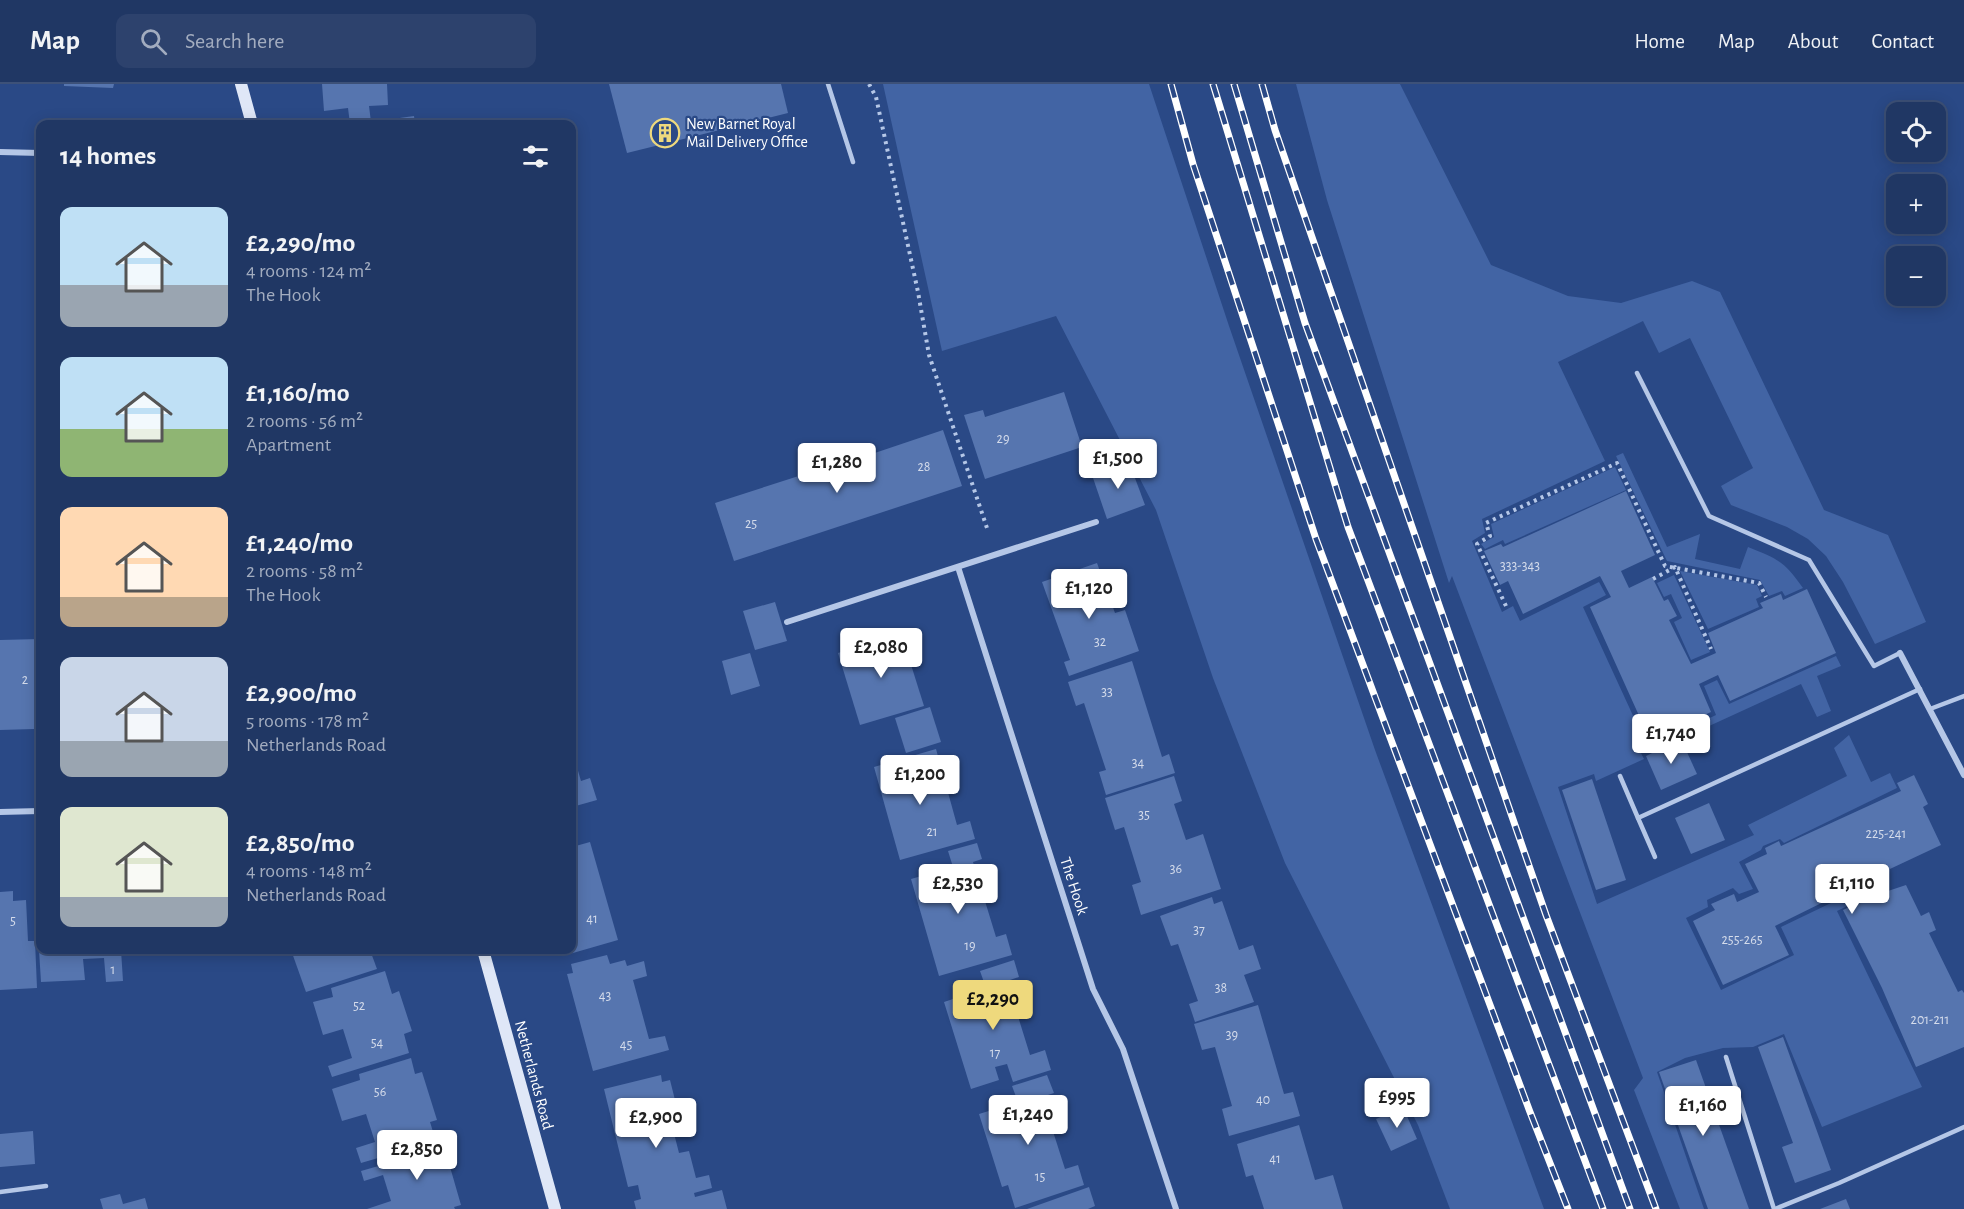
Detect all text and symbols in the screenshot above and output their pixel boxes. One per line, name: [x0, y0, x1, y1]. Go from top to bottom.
search box: [116, 14, 536, 68]
icon: search: [137, 25, 170, 58]
text: Map: [30, 27, 80, 55]
text: Search here: [185, 30, 284, 52]
text: Home: [1634, 31, 1685, 52]
text: Map: [1718, 31, 1755, 52]
text: About: [1788, 31, 1838, 52]
text: Contact: [1871, 31, 1934, 52]
map controls: [1886, 102, 1946, 306]
button: locate: [1886, 102, 1946, 162]
place label: New Barnet Royal Mail Delivery Office: [686, 116, 808, 151]
building icon: New Barnet Royal Mail Delivery Office: [649, 117, 681, 149]
icon: filters: [519, 140, 552, 173]
text: 14 homes: [60, 143, 156, 169]
button: +: [1886, 174, 1946, 234]
text: £2,290/mo: [246, 230, 355, 256]
icon: home: [108, 231, 180, 303]
button: −: [1886, 246, 1946, 306]
text: 4 rooms · 124 m²: [246, 261, 371, 281]
text: The Hook: [246, 285, 321, 305]
text: £1,160/mo: [246, 380, 350, 406]
icon: home: [108, 381, 180, 453]
text: 2 rooms · 56 m²: [246, 411, 363, 431]
house number: 29: [997, 432, 1009, 446]
text: Apartment: [246, 435, 331, 455]
pin: £1,500: [1069, 439, 1167, 490]
pin: £1,280: [788, 443, 886, 494]
text: £1,500: [1093, 448, 1143, 468]
text: £1,280: [812, 452, 862, 472]
house number: 28: [917, 460, 931, 474]
house number: 25: [745, 517, 757, 531]
text: £1,240/mo: [246, 530, 353, 556]
icon: home: [108, 531, 180, 603]
house number: 333-343: [1500, 559, 1540, 573]
text: 2 rooms · 58 m²: [246, 561, 363, 581]
pin: £1,120: [1040, 569, 1138, 620]
text: £1,120: [1065, 578, 1113, 598]
text: The Hook: [246, 585, 321, 605]
pin: £2,080: [832, 628, 930, 679]
house number: 32: [1094, 635, 1106, 649]
text: £2,080: [854, 637, 908, 657]
house number: 2: [22, 673, 28, 687]
text: £2,900/mo: [246, 680, 357, 706]
icon: home: [108, 681, 180, 753]
house number: 33: [1101, 685, 1113, 699]
text: 5 rooms · 178 m²: [246, 711, 369, 731]
pin: £1,740: [1622, 714, 1720, 765]
text: £1,740: [1646, 723, 1696, 743]
text: Netherlands Road: [246, 735, 386, 755]
pin: £1,200: [871, 755, 969, 806]
house number: 34: [1132, 756, 1145, 770]
text: £1,200: [895, 764, 945, 784]
house number: 35: [1138, 808, 1150, 822]
house number: 21: [926, 825, 938, 839]
house number: 225-241: [1866, 827, 1906, 841]
text: £2,850/mo: [246, 830, 355, 856]
icon: home: [108, 831, 180, 903]
street label: The Hook: [1057, 855, 1091, 918]
text: 4 rooms · 148 m²: [246, 861, 372, 881]
house number: 36: [1170, 862, 1182, 876]
pin: £2,530: [909, 864, 1007, 915]
pin: £1,110: [1803, 864, 1901, 915]
text: £2,530: [933, 873, 983, 893]
text: £1,110: [1829, 873, 1875, 893]
text: Netherlands Road: [246, 885, 386, 905]
house number: 41: [586, 912, 598, 926]
house number: 5: [10, 914, 16, 928]
house number: 37: [1193, 923, 1205, 937]
house number: 255-265: [1721, 933, 1763, 947]
house number: 19: [964, 939, 976, 953]
house number: 1: [111, 963, 115, 977]
pin: £2,290: [944, 980, 1042, 1031]
house number: 38: [1215, 981, 1227, 995]
house number: 43: [599, 989, 611, 1003]
text: £2,290: [967, 989, 1019, 1009]
house number: 52: [353, 999, 365, 1013]
house number: 201-211: [1911, 1013, 1949, 1027]
street label: Netherlands Road: [512, 1019, 556, 1131]
house number: 39: [1226, 1028, 1238, 1042]
house number: 54: [371, 1036, 384, 1050]
house number: 45: [620, 1038, 632, 1052]
house number: 17: [990, 1046, 1000, 1060]
pin: £995: [1361, 1078, 1433, 1129]
house number: 56: [374, 1085, 386, 1099]
pin: £1,160: [1654, 1086, 1752, 1137]
text: £995: [1379, 1087, 1415, 1107]
house number: 40: [1256, 1093, 1270, 1107]
pin: £1,240: [979, 1095, 1077, 1146]
text: £1,160: [1679, 1095, 1727, 1115]
pin: £2,900: [607, 1098, 705, 1149]
text: £1,240: [1003, 1104, 1053, 1124]
text: £2,900: [629, 1107, 683, 1127]
pin: £2,850: [368, 1130, 466, 1181]
text: £2,850: [391, 1139, 443, 1159]
house number: 41: [1269, 1152, 1281, 1166]
house number: 15: [1035, 1170, 1045, 1184]

